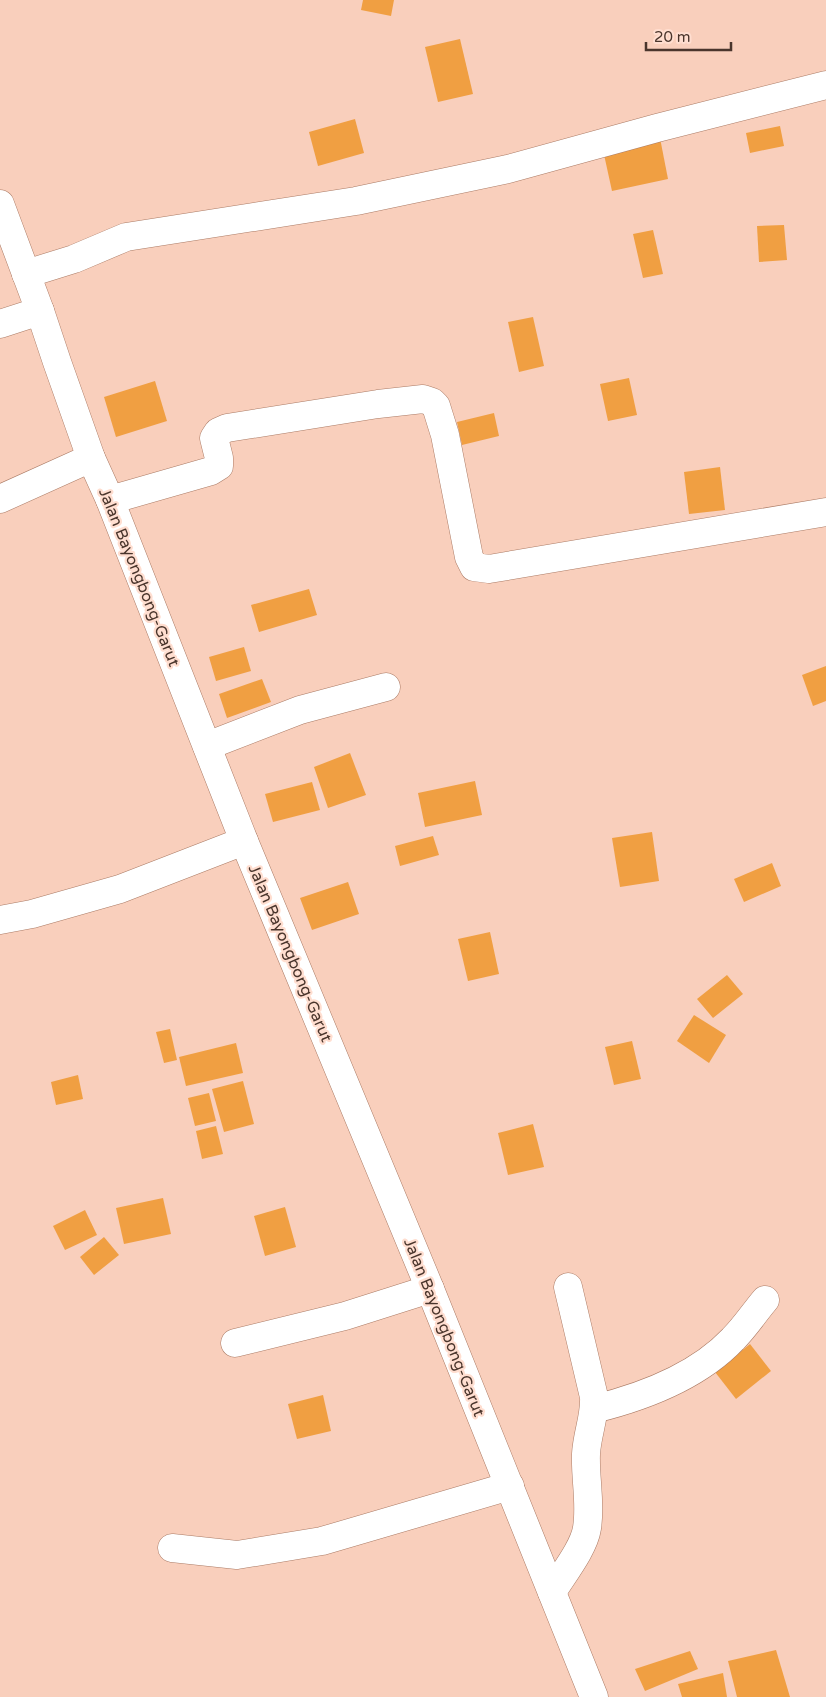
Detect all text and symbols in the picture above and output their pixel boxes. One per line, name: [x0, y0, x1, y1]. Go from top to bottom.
scale bar: [646, 20, 731, 52]
text: 20 m: [654, 28, 691, 46]
street label: Jalan Bayongbong-Garut: [94, 485, 184, 669]
street label: Jalan Bayongbong-Garut: [244, 862, 337, 1045]
street label: Jalan Bayongbong-Garut: [399, 1235, 489, 1419]

